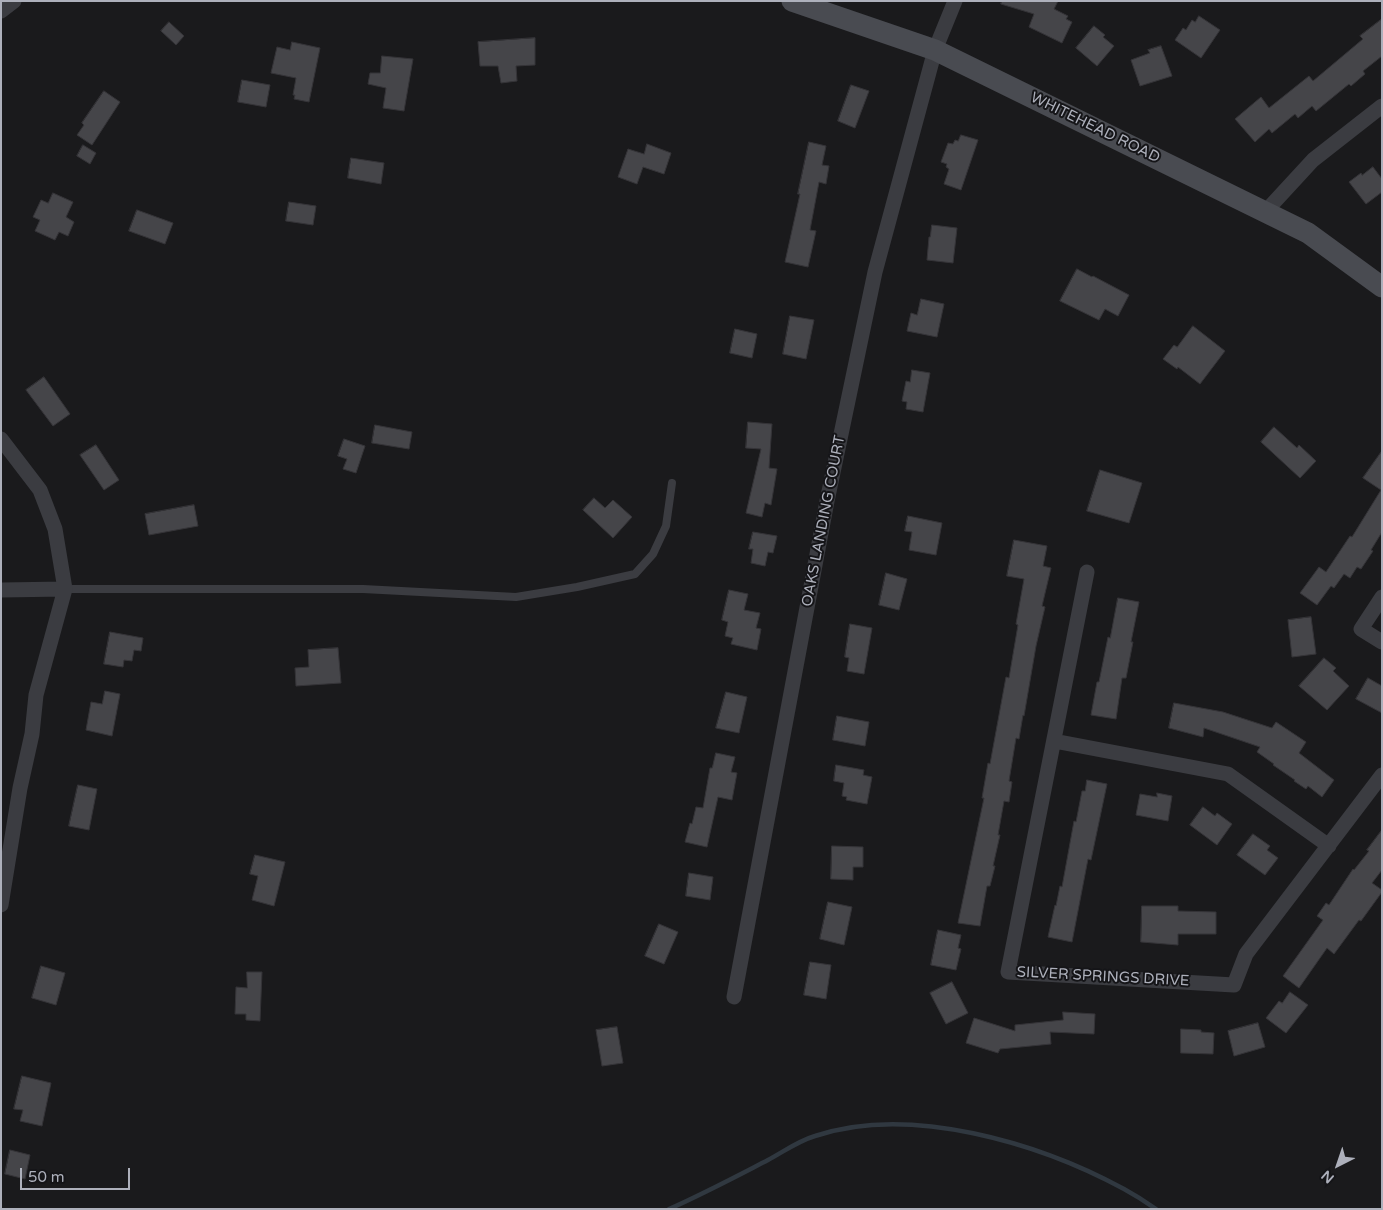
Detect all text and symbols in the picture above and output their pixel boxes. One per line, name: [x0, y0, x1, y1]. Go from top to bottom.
street label: WHITEHEAD ROAD: [1027, 89, 1163, 167]
street label: OAKS LANDING COURT: [799, 434, 849, 608]
street label: SILVER SPRINGS DRIVE: [1016, 963, 1190, 991]
north arrow: [1313, 1140, 1363, 1190]
scale bar: [22, 1158, 132, 1190]
text: N: [1318, 1167, 1338, 1187]
text: 50 m: [28, 1168, 65, 1186]

